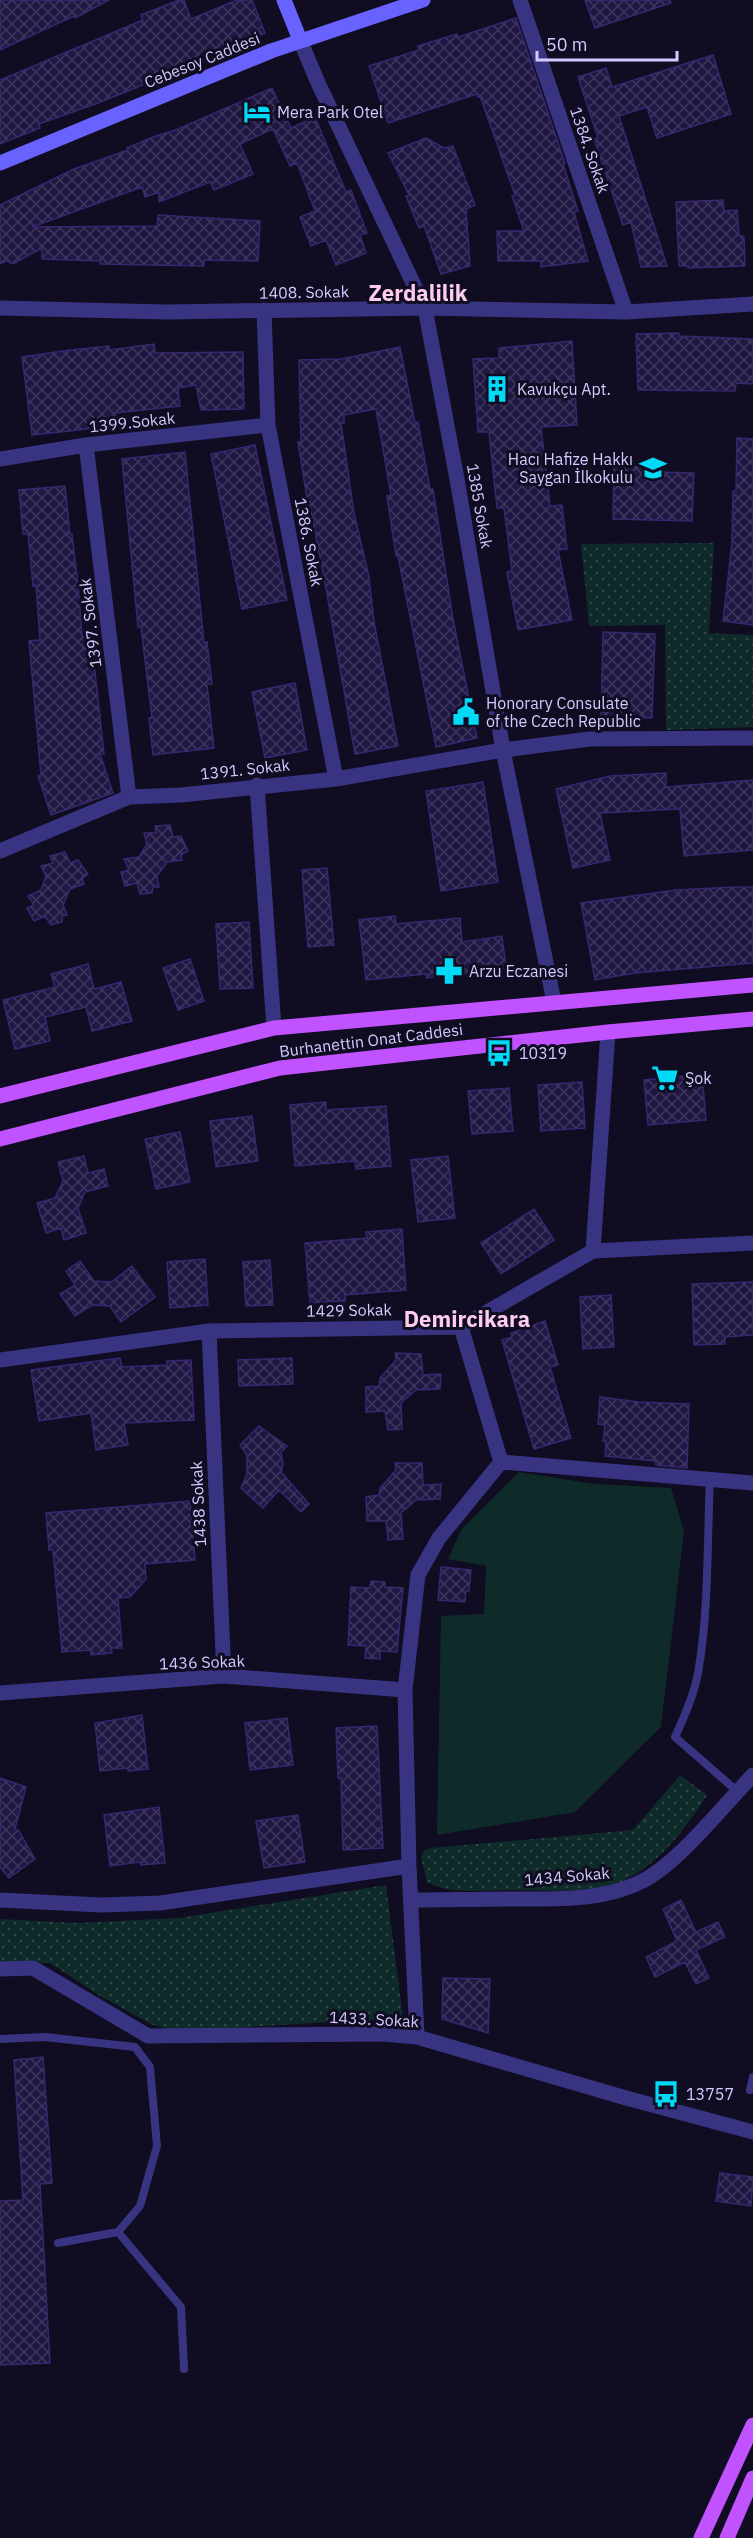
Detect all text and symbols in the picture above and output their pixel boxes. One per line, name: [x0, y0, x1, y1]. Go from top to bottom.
scale bar: [537, 24, 676, 62]
street label: Cebesoy Caddesi: [141, 28, 263, 92]
text: 50 m: [546, 33, 588, 56]
hotel icon: Mera Park Otel: [242, 97, 272, 127]
place label: Mera Park Otel: [277, 102, 383, 122]
street label: 1384. Sokak: [566, 104, 614, 196]
district label: Zerdalilik: [369, 278, 468, 307]
street label: 1408. Sokak: [259, 281, 350, 303]
building icon: Kavukçu Apt.: [482, 374, 512, 404]
place label: Kavukçu Apt.: [517, 379, 611, 399]
street label: 1399.Sokak: [88, 407, 177, 436]
place label: Hacı Hafize Hakkı Saygan İlkokulu: [508, 449, 633, 487]
school or university icon: Hacı Hafize Hakkı Saygan İlkokulu: [638, 453, 668, 483]
street label: 1385 Sokak: [463, 462, 497, 551]
street label: 1386. Sokak: [291, 496, 328, 589]
street label: 1397. Sokak: [75, 577, 105, 669]
place label: Honorary Consulate of the Czech Republic: [486, 693, 641, 731]
public building icon: Honorary Consulate of the Czech Republic: [451, 697, 481, 727]
street label: 1391. Sokak: [199, 754, 291, 784]
pharmacy icon: Arzu Eczanesi: [434, 956, 464, 986]
place label: Arzu Eczanesi: [469, 961, 568, 981]
street label: Burhanettin Onat Caddesi: [278, 1019, 464, 1061]
bus stop icon: 10319: [484, 1038, 514, 1068]
place label: 10319: [519, 1043, 567, 1063]
supermarket icon: Şok: [650, 1063, 680, 1093]
place label: Şok: [685, 1068, 712, 1088]
street label: 1429 Sokak: [306, 1299, 393, 1321]
district label: Demircikara: [404, 1304, 530, 1333]
street label: 1438 Sokak: [186, 1460, 210, 1547]
street label: 1436 Sokak: [159, 1650, 246, 1673]
street label: 1434 Sokak: [523, 1862, 611, 1890]
street label: 1433. Sokak: [328, 2007, 420, 2031]
bus stop icon: 13757: [651, 2079, 681, 2109]
place label: 13757: [686, 2084, 734, 2104]

